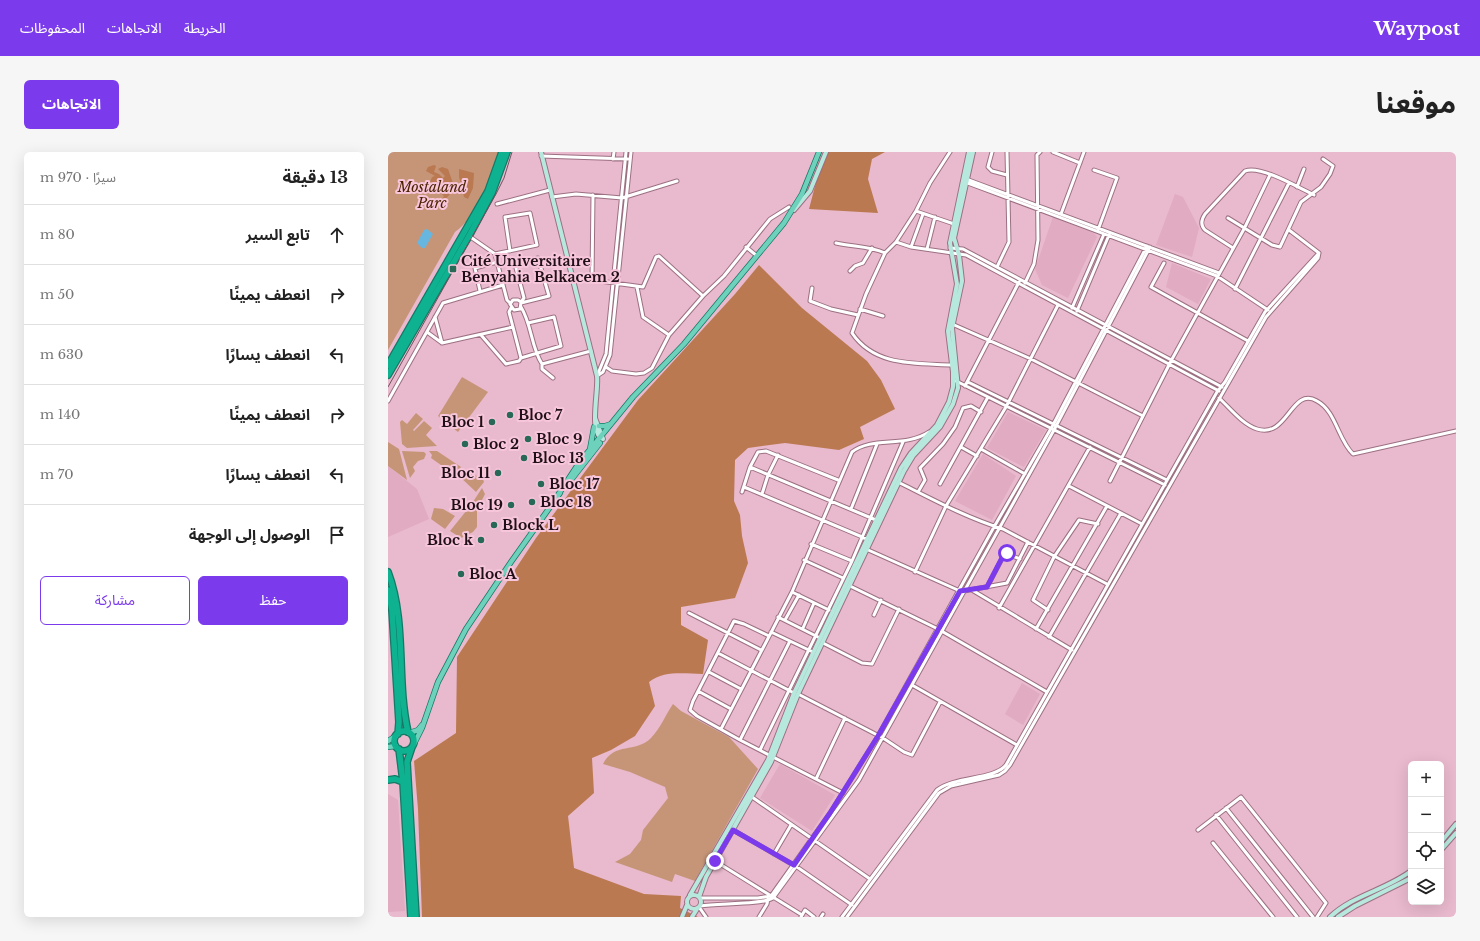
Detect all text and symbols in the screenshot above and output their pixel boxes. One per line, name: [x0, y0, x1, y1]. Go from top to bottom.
text: Waypost: [1374, 17, 1460, 40]
text: المحفوظات: [20, 19, 85, 37]
text: الاتجاهات: [107, 19, 162, 37]
text: الخريطة: [184, 19, 226, 37]
button: الاتجاهات: [24, 80, 119, 129]
text: موقعنا: [1376, 86, 1456, 121]
text: 13 دقيقة: [282, 167, 348, 188]
text: سيرًا · 970 m: [40, 169, 116, 186]
park label: Mostaland Parc: [397, 178, 467, 212]
icon: ahead: [326, 224, 348, 246]
text: تابع السير: [246, 225, 310, 244]
text: 80 m: [40, 226, 75, 243]
place label: Cité Universitaire Benyahia Belkacem 2: [461, 252, 620, 286]
marker: Cité Universitaire Benyahia Belkacem 2: [448, 264, 458, 274]
icon: right: [326, 284, 348, 306]
text: انعطف يمينًا: [229, 285, 310, 304]
text: 50 m: [40, 286, 74, 303]
icon: left: [326, 344, 348, 366]
text: انعطف يسارًا: [225, 345, 310, 364]
text: 630 m: [40, 346, 83, 363]
icon: right: [326, 404, 348, 426]
text: انعطف يمينًا: [229, 405, 310, 424]
text: 140 m: [40, 406, 80, 423]
place label: Bloc 7: [518, 406, 563, 424]
marker: Bloc 7: [505, 410, 515, 420]
place label: Bloc 1: [441, 413, 484, 431]
marker: Bloc 1: [487, 417, 497, 427]
place label: Bloc 9: [536, 430, 582, 448]
marker: Bloc 9: [523, 434, 533, 444]
place label: Bloc 2: [473, 435, 519, 453]
marker: Bloc 2: [460, 439, 470, 449]
place label: Bloc 13: [532, 449, 584, 467]
marker: Bloc 13: [519, 453, 529, 463]
icon: left: [326, 464, 348, 486]
place label: Bloc 11: [441, 464, 490, 482]
text: انعطف يسارًا: [225, 465, 310, 484]
text: 70 m: [40, 466, 74, 483]
marker: Bloc 11: [493, 468, 503, 478]
place label: Bloc 17: [549, 475, 600, 493]
marker: Bloc 17: [536, 479, 546, 489]
place label: Bloc 18: [540, 493, 592, 511]
place label: Bloc 19: [451, 496, 503, 514]
marker: Bloc 18: [527, 497, 537, 507]
marker: Bloc 19: [506, 500, 516, 510]
place label: Block L: [502, 516, 559, 534]
marker: Block L: [489, 520, 499, 530]
icon: arrive: [326, 524, 348, 546]
text: الوصول إلى الوجهة: [189, 525, 310, 544]
place label: Bloc k: [427, 531, 474, 549]
marker: Bloc k: [476, 535, 486, 545]
route start: [998, 544, 1016, 562]
place label: Bloc A: [469, 565, 517, 583]
marker: Bloc A: [456, 569, 466, 579]
button: مشاركة: [40, 576, 190, 625]
button: حفظ: [198, 576, 348, 625]
map controls: [1408, 761, 1444, 905]
button: +: [1408, 761, 1444, 797]
button: −: [1408, 797, 1444, 833]
button: locate: [1408, 833, 1444, 869]
route end: [706, 852, 724, 870]
button: layers: [1408, 869, 1444, 905]

